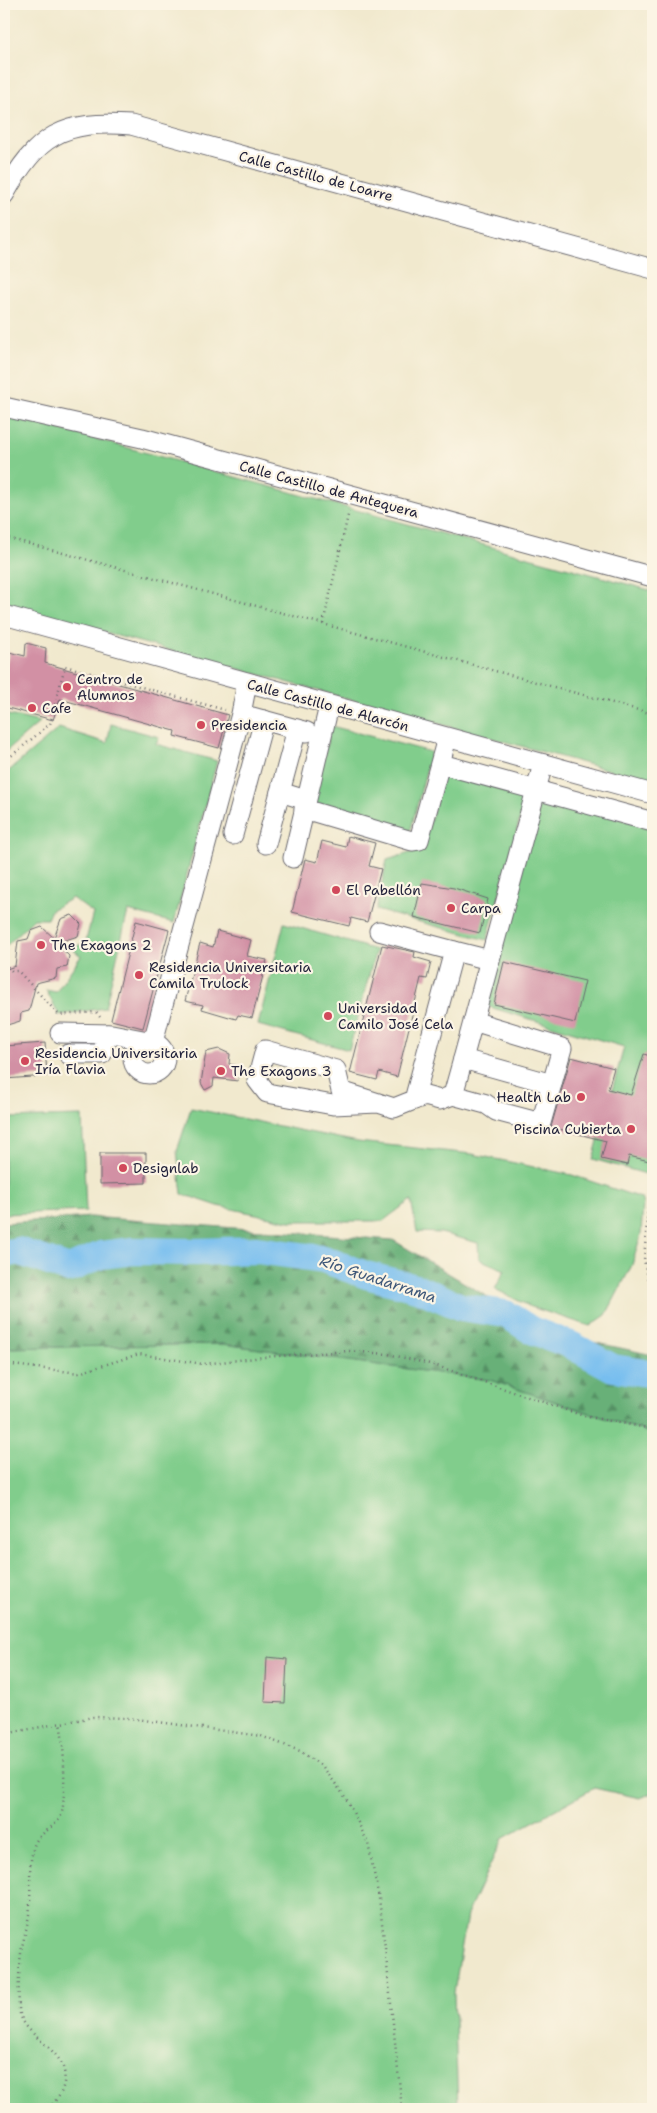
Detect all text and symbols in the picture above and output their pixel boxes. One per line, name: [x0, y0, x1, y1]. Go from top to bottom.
street label: Calle Castillo de Loarre: [237, 147, 395, 205]
street label: Calle Castillo de Antequera: [237, 456, 421, 522]
place label: Centro de Alumnos: [77, 670, 143, 704]
street label: Calle Castillo de Alarcón: [245, 675, 411, 735]
marker: Centro de Alumnos: [61, 681, 73, 693]
place label: Cafe: [42, 699, 72, 717]
marker: Cafe: [26, 702, 38, 714]
place label: Presidencia: [211, 716, 287, 734]
marker: Presidencia: [195, 719, 207, 731]
place label: El Pabellón: [346, 881, 421, 899]
marker: El Pabellón: [330, 884, 342, 896]
place label: Carpa: [461, 899, 501, 917]
marker: Carpa: [445, 902, 457, 914]
place label: The Exagons 2: [51, 936, 152, 954]
marker: The Exagons 2: [35, 939, 47, 951]
place label: Residencia Universitaria Camila Trulock: [149, 958, 311, 992]
marker: Residencia Universitaria Camila Trulock: [133, 969, 145, 981]
place label: Universidad Camilo José Cela: [338, 999, 453, 1033]
marker: Universidad Camilo José Cela: [322, 1010, 334, 1022]
place label: Residencia Universitaria Iría Flavia: [35, 1044, 197, 1078]
marker: Residencia Universitaria Iría Flavia: [19, 1055, 31, 1067]
place label: The Exagons 3: [231, 1062, 332, 1080]
marker: The Exagons 3: [215, 1065, 227, 1077]
place label: Health Lab: [497, 1088, 571, 1106]
marker: Health Lab: [575, 1091, 587, 1103]
place label: Piscina Cubierta: [514, 1120, 621, 1138]
marker: Piscina Cubierta: [625, 1123, 637, 1135]
place label: Designlab: [133, 1159, 198, 1177]
marker: Designlab: [117, 1162, 129, 1174]
water label: Río Guadarrama: [317, 1251, 439, 1307]

